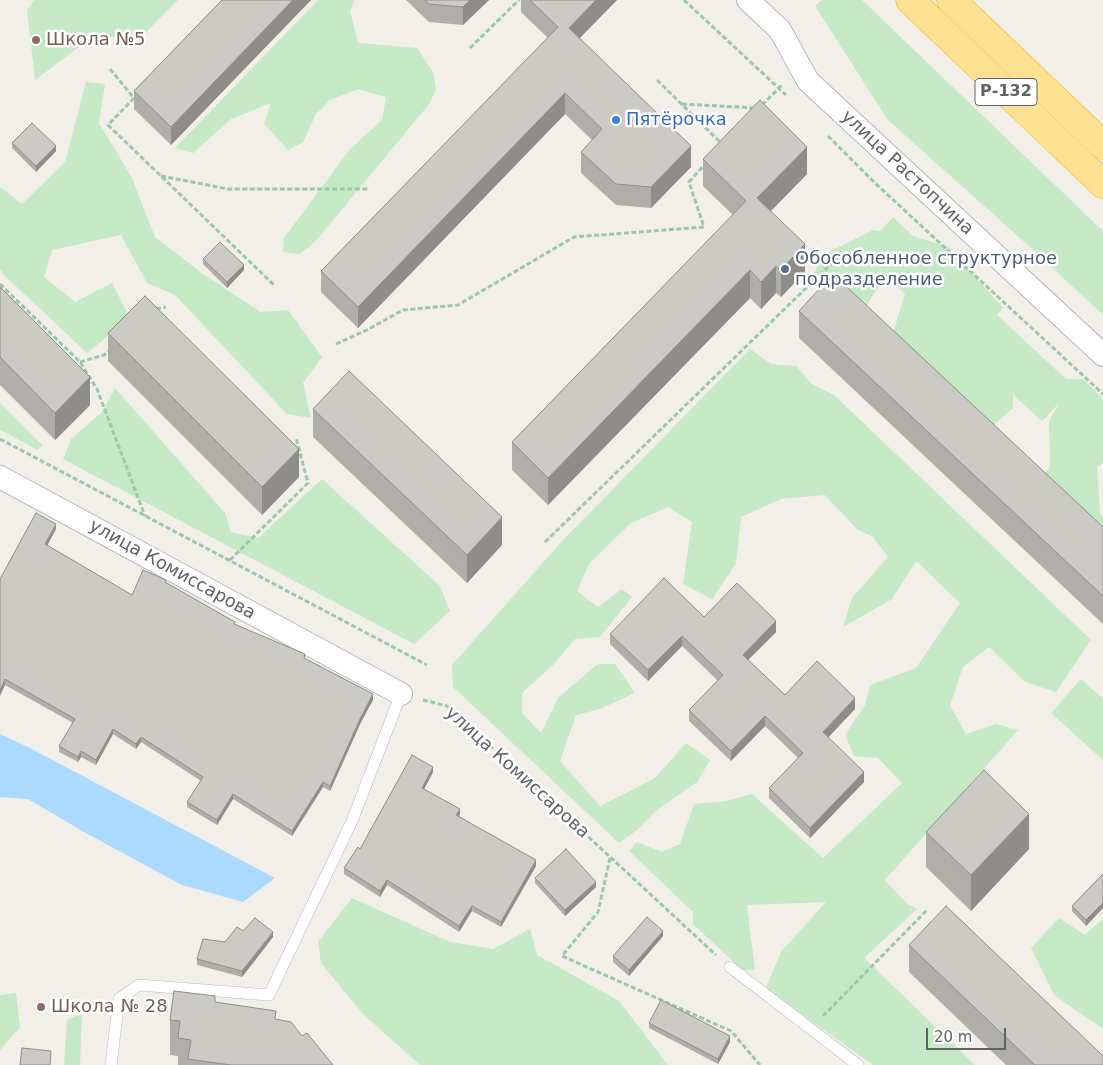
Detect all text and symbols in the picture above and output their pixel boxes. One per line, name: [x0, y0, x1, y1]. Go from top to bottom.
place label: Школа №5: [46, 29, 146, 51]
marker: Школа №5: [30, 34, 42, 46]
road number: Р-132: [975, 78, 1037, 105]
street label: улица Растопчина: [836, 106, 978, 240]
place label: Пятёрочка: [626, 109, 727, 131]
marker: Пятёрочка: [610, 114, 622, 126]
place label: Обособленное структурное подразделение: [795, 248, 1057, 290]
marker: Обособленное структурное подразделение: [779, 263, 791, 275]
street label: улица Комиссарова: [85, 515, 259, 625]
street label: улица Комиссарова: [440, 702, 594, 844]
place label: Школа № 28: [51, 996, 168, 1018]
marker: Школа № 28: [35, 1001, 47, 1013]
scale bar: [928, 1018, 1008, 1050]
text: 20 m: [934, 1028, 972, 1046]

